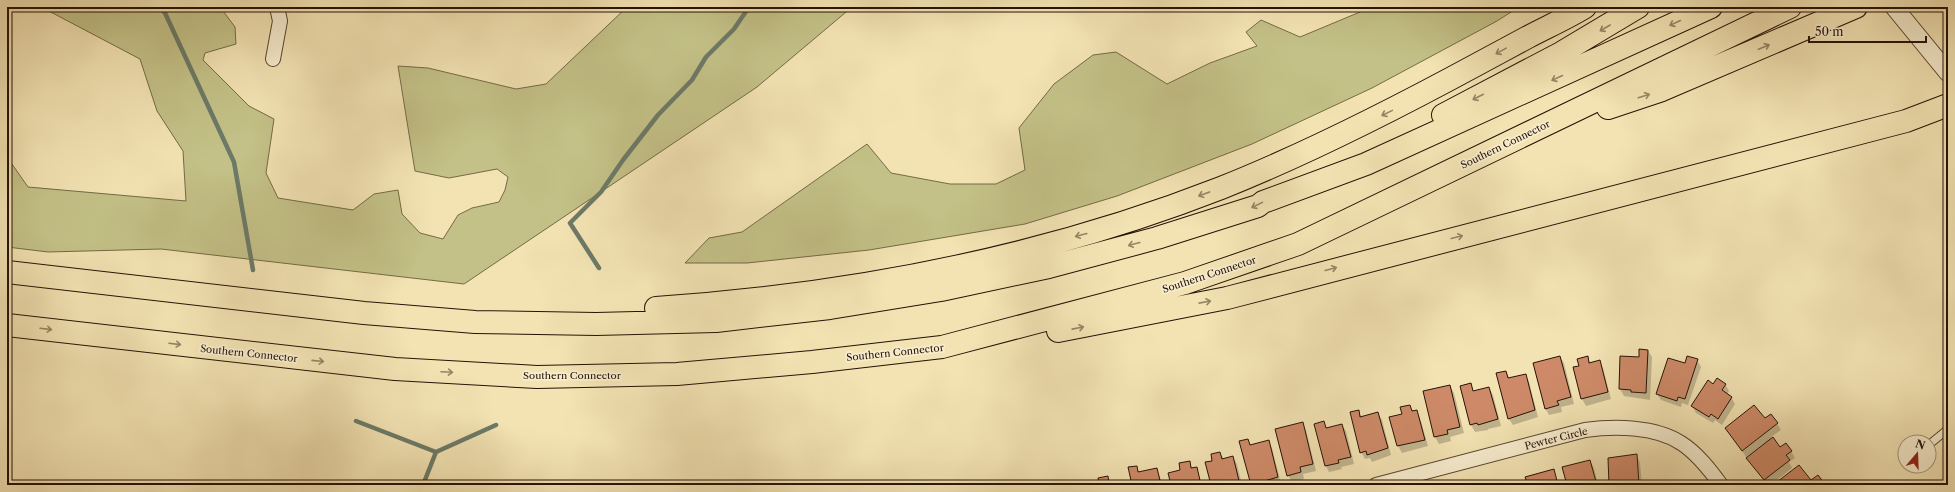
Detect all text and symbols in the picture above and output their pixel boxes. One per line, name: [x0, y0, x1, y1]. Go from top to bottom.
scale bar: [1809, 18, 1926, 44]
one-way arrow: [1670, 20, 1682, 27]
one-way arrow: [1599, 24, 1611, 32]
text: 50 m: [1815, 24, 1844, 39]
one-way arrow: [1757, 42, 1769, 50]
one-way arrow: [1496, 48, 1508, 56]
one-way arrow: [1552, 75, 1564, 82]
one-way arrow: [1637, 92, 1650, 99]
one-way arrow: [1473, 94, 1485, 101]
one-way arrow: [1381, 110, 1393, 117]
street label: Southern Connector: [1458, 117, 1553, 172]
one-way arrow: [1198, 190, 1210, 198]
one-way arrow: [1252, 202, 1264, 209]
one-way arrow: [1074, 231, 1087, 239]
one-way arrow: [1450, 233, 1463, 240]
one-way arrow: [1127, 241, 1140, 248]
street label: Southern Connector: [1161, 253, 1258, 296]
one-way arrow: [1324, 265, 1337, 273]
one-way arrow: [1199, 298, 1212, 306]
one-way arrow: [1071, 323, 1084, 331]
one-way arrow: [39, 325, 52, 333]
one-way arrow: [168, 341, 181, 348]
street label: Southern Connector: [846, 341, 945, 364]
street label: Southern Connector: [200, 342, 299, 365]
one-way arrow: [311, 357, 324, 364]
one-way arrow: [440, 368, 453, 375]
street label: Southern Connector: [523, 369, 622, 382]
street label: Pewter Circle: [1523, 424, 1589, 453]
north arrow: [1897, 434, 1937, 474]
text: N: [1913, 436, 1927, 453]

